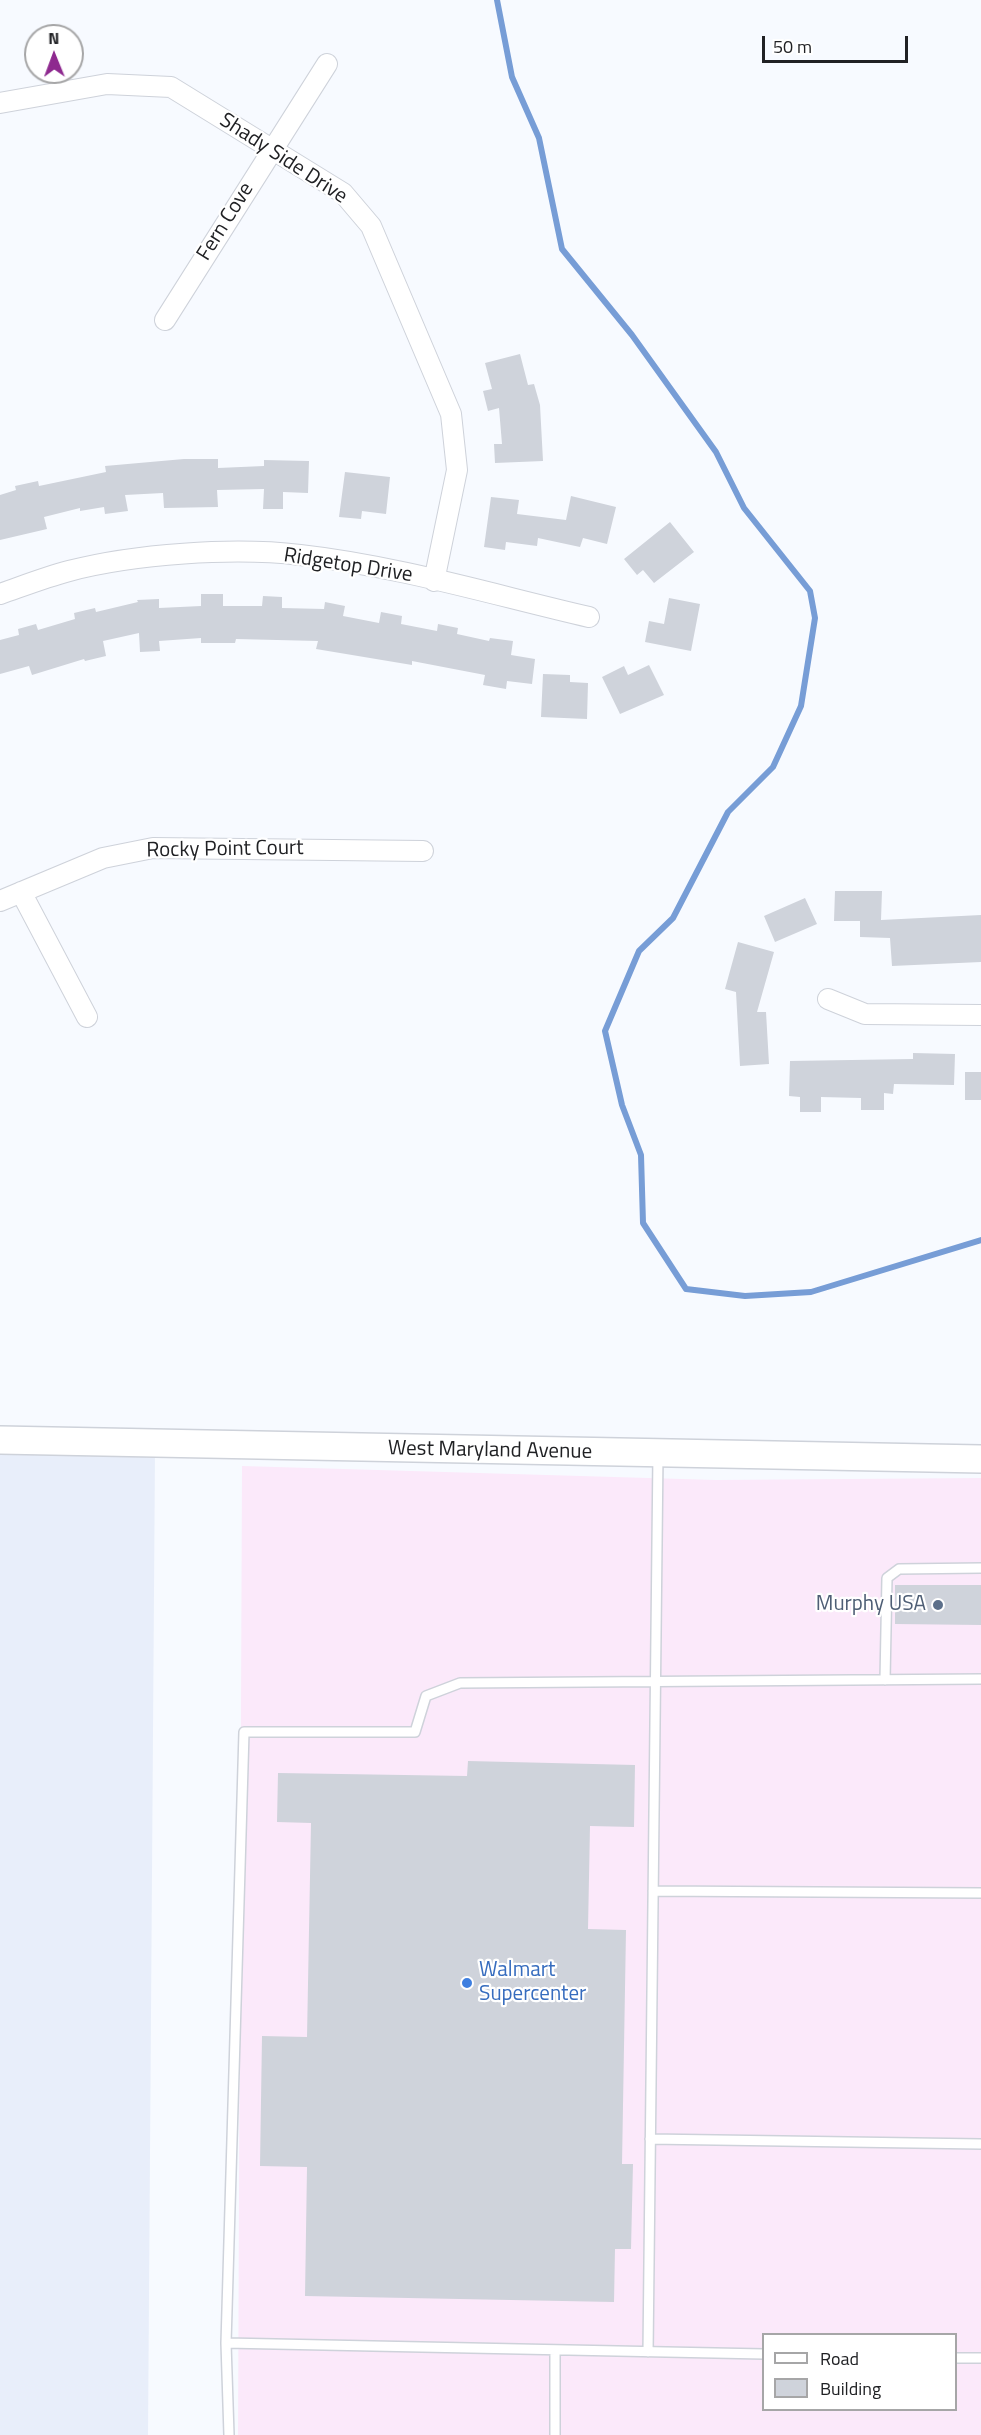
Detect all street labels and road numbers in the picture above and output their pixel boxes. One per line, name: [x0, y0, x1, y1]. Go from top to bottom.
street label: Shady Side Drive: [214, 108, 352, 210]
street label: Fern Cove: [192, 178, 260, 266]
street label: Ridgetop Drive: [282, 543, 414, 589]
street label: Rocky Point Court: [146, 836, 304, 864]
street label: West Maryland Avenue: [388, 1437, 592, 1465]

